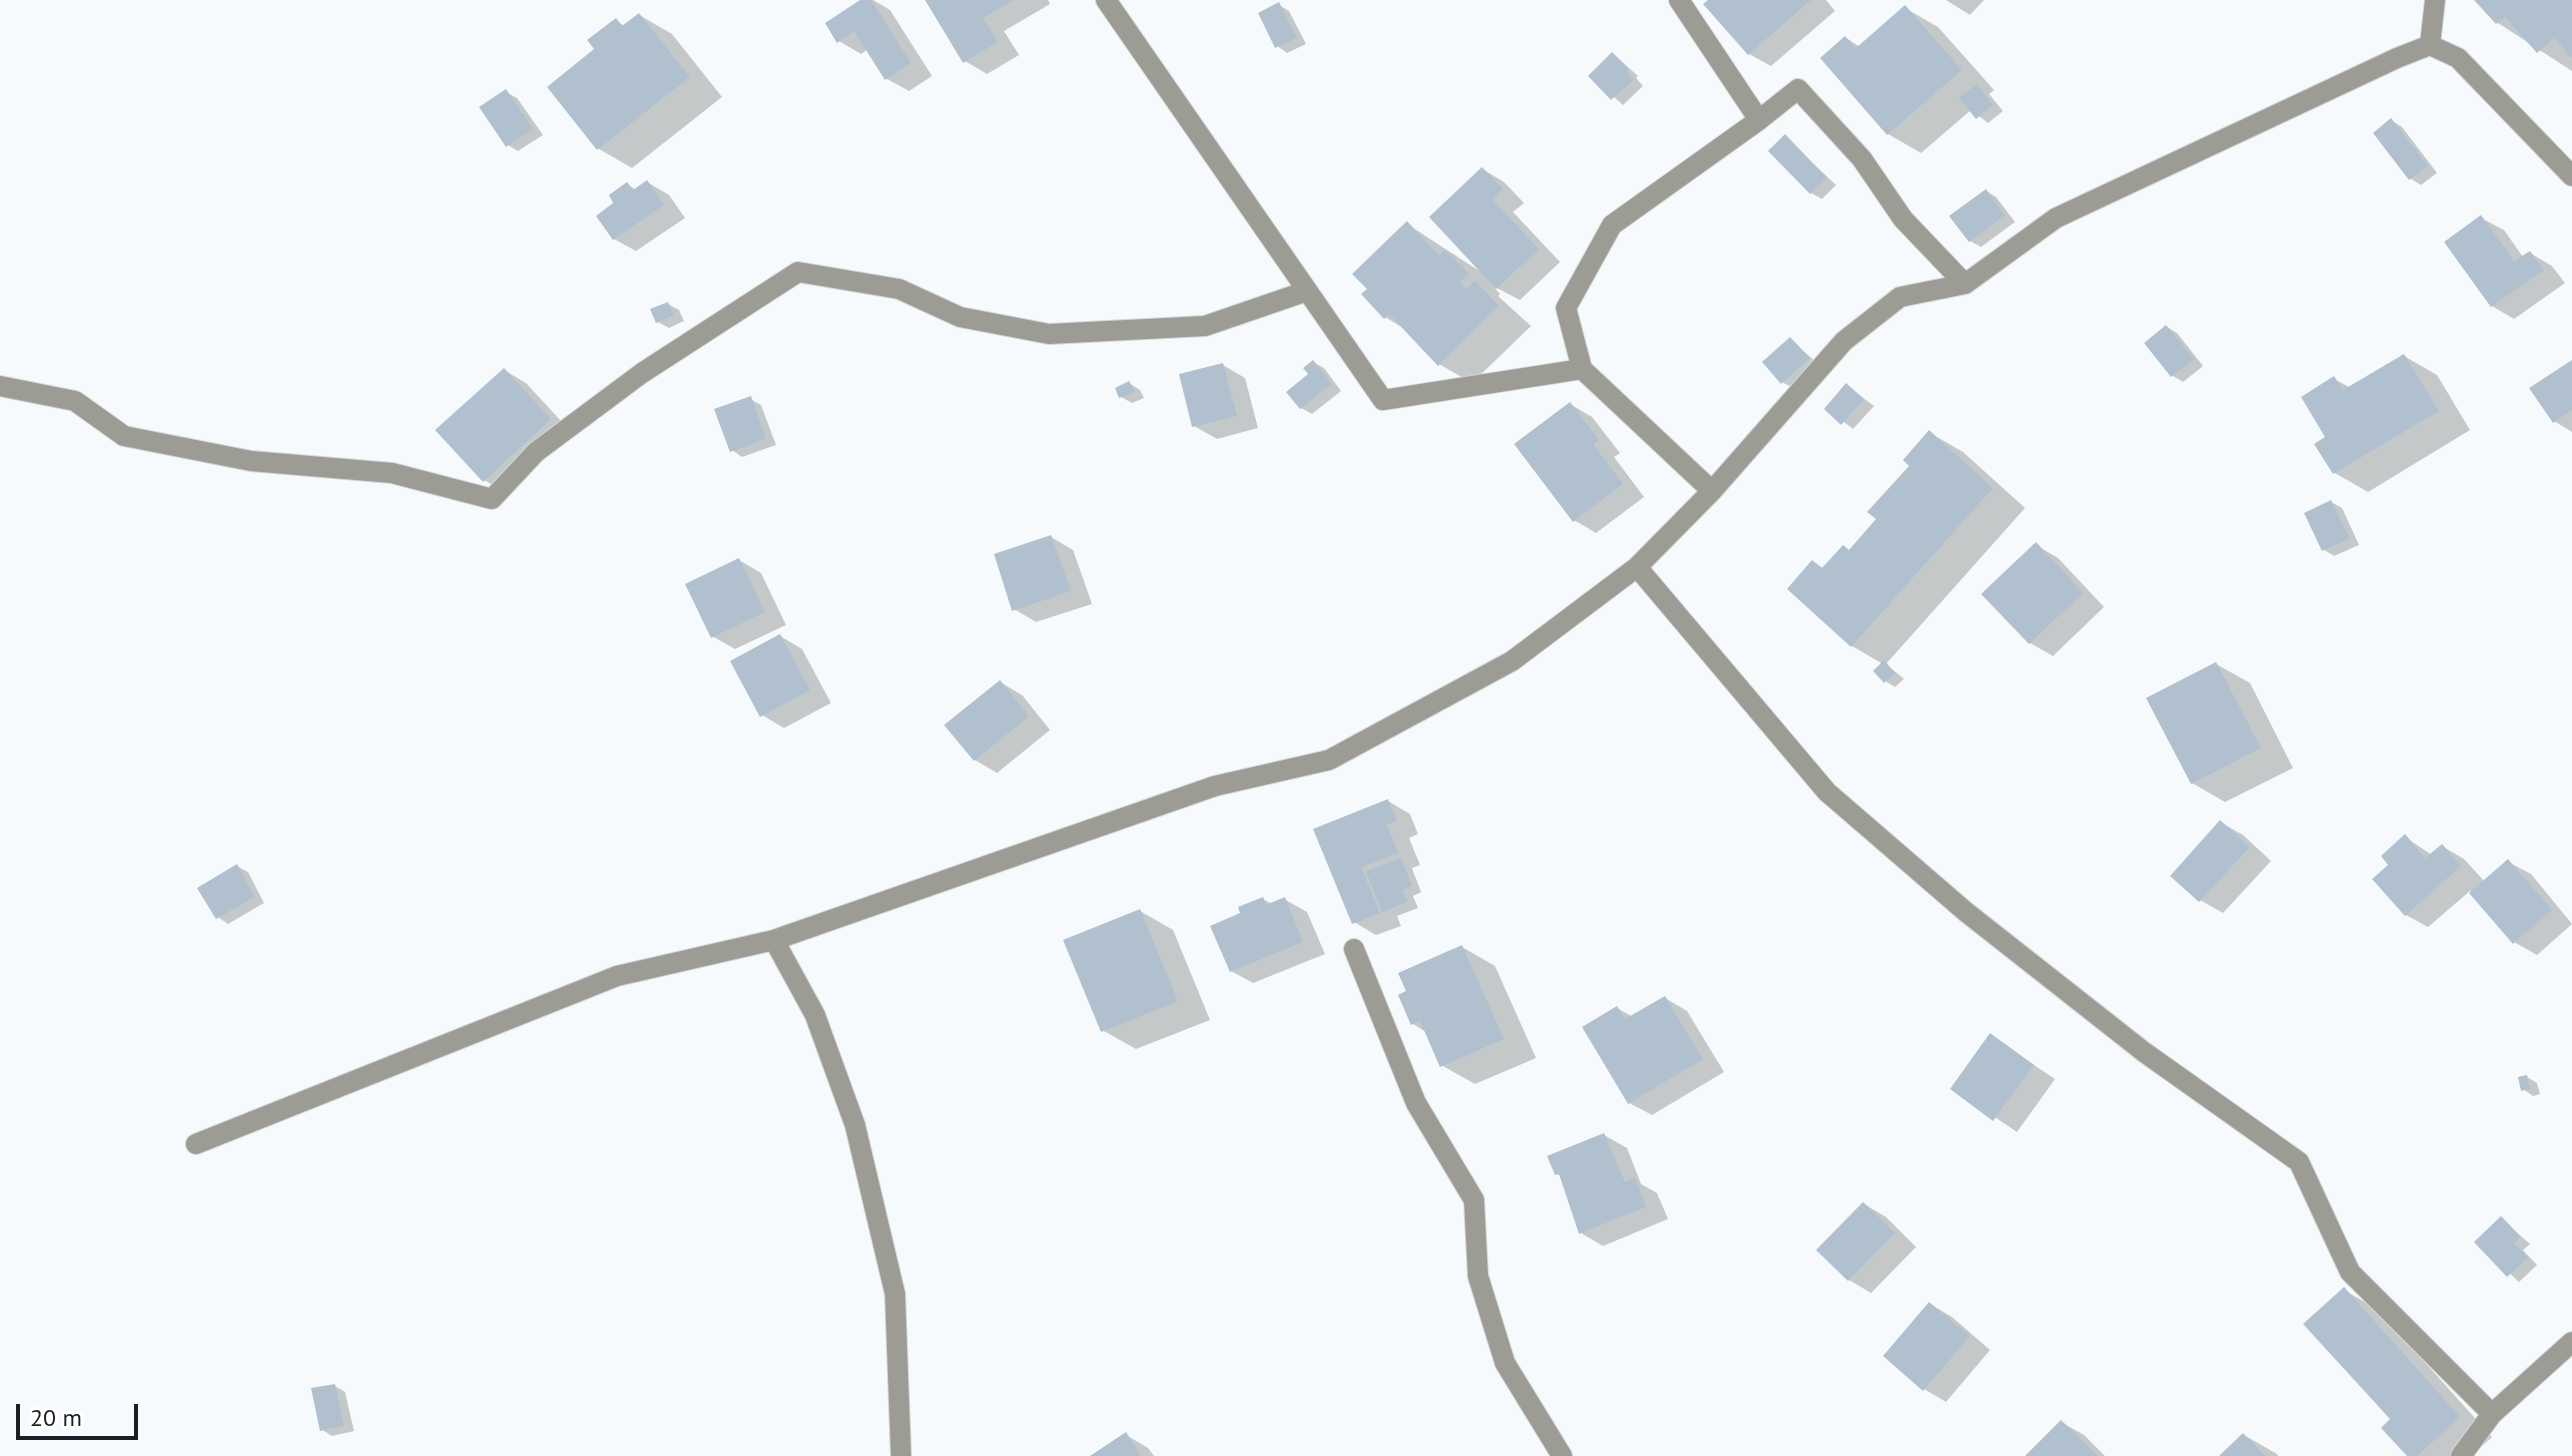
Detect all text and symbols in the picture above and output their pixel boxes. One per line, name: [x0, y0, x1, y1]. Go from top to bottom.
scale bar: [20, 1388, 142, 1438]
text: 20 m: [30, 1402, 82, 1433]

